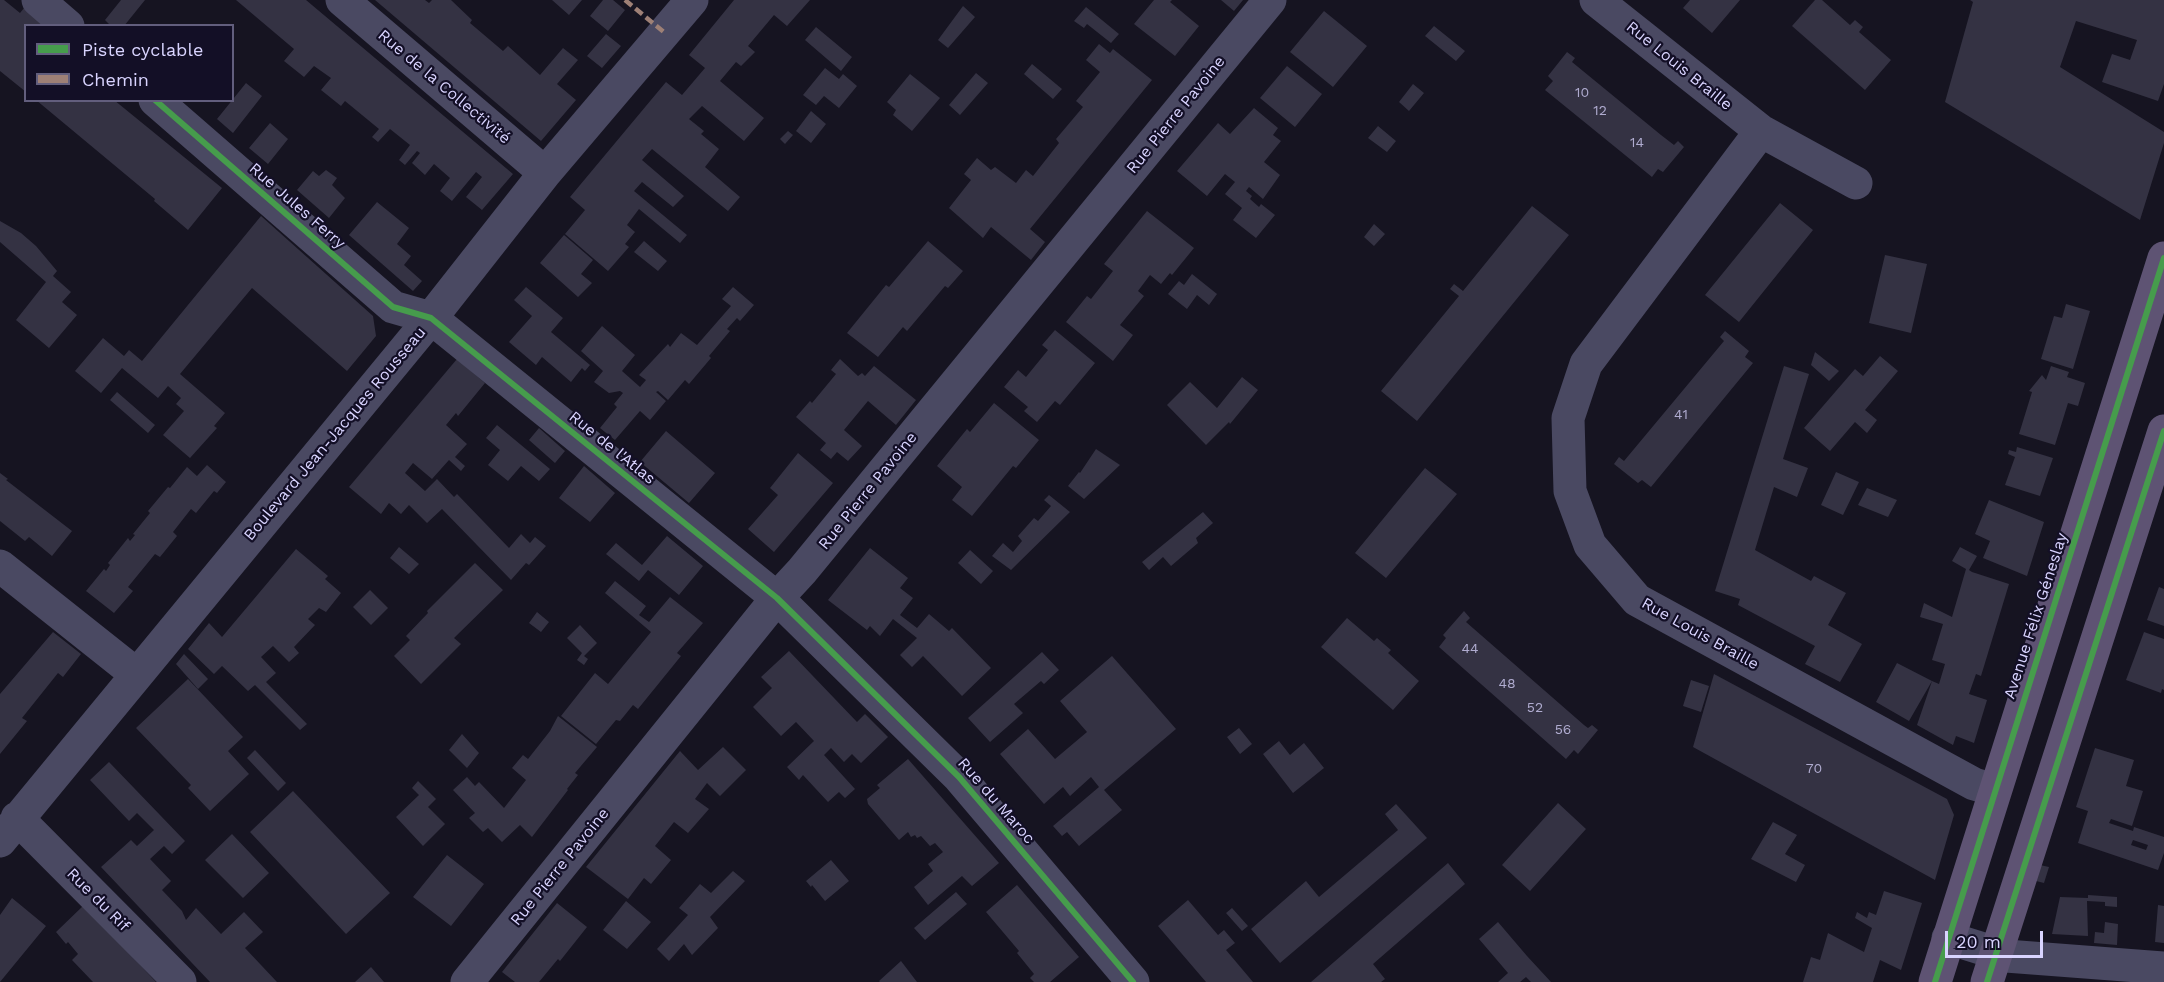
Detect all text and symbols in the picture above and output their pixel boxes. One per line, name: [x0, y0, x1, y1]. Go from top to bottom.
street label: Rue Louis Braille: [1622, 17, 1736, 115]
legend: [24, 24, 234, 102]
street label: Rue de la Collectivité: [374, 26, 514, 148]
text: Piste cyclable: [82, 39, 203, 60]
street label: Rue Pierre Pavoine: [1123, 52, 1229, 178]
text: Chemin: [82, 69, 149, 90]
house number: 10: [1575, 85, 1589, 101]
house number: 12: [1593, 103, 1607, 119]
house number: 14: [1630, 135, 1644, 151]
street label: Rue Jules Ferry: [245, 159, 349, 253]
street label: Boulevard Jean-Jacques Rousseau: [240, 323, 430, 545]
street label: Rue de l'Atlas: [565, 407, 659, 489]
house number: 41: [1674, 407, 1688, 423]
street label: Rue Pierre Pavoine: [815, 428, 921, 554]
street label: Avenue Félix Géneslay: [2000, 531, 2072, 701]
street label: Rue Louis Braille: [1638, 594, 1762, 674]
house number: 44: [1461, 641, 1479, 657]
house number: 48: [1498, 676, 1516, 692]
house number: 52: [1527, 700, 1543, 716]
house number: 56: [1555, 722, 1571, 738]
street label: Rue du Maroc: [953, 754, 1039, 848]
house number: 70: [1806, 761, 1822, 777]
street label: Rue Pierre Pavoine: [507, 804, 613, 930]
street label: Rue du Rif: [62, 864, 134, 936]
scale bar: [1948, 919, 2046, 957]
text: 20 m: [1956, 931, 2001, 952]

